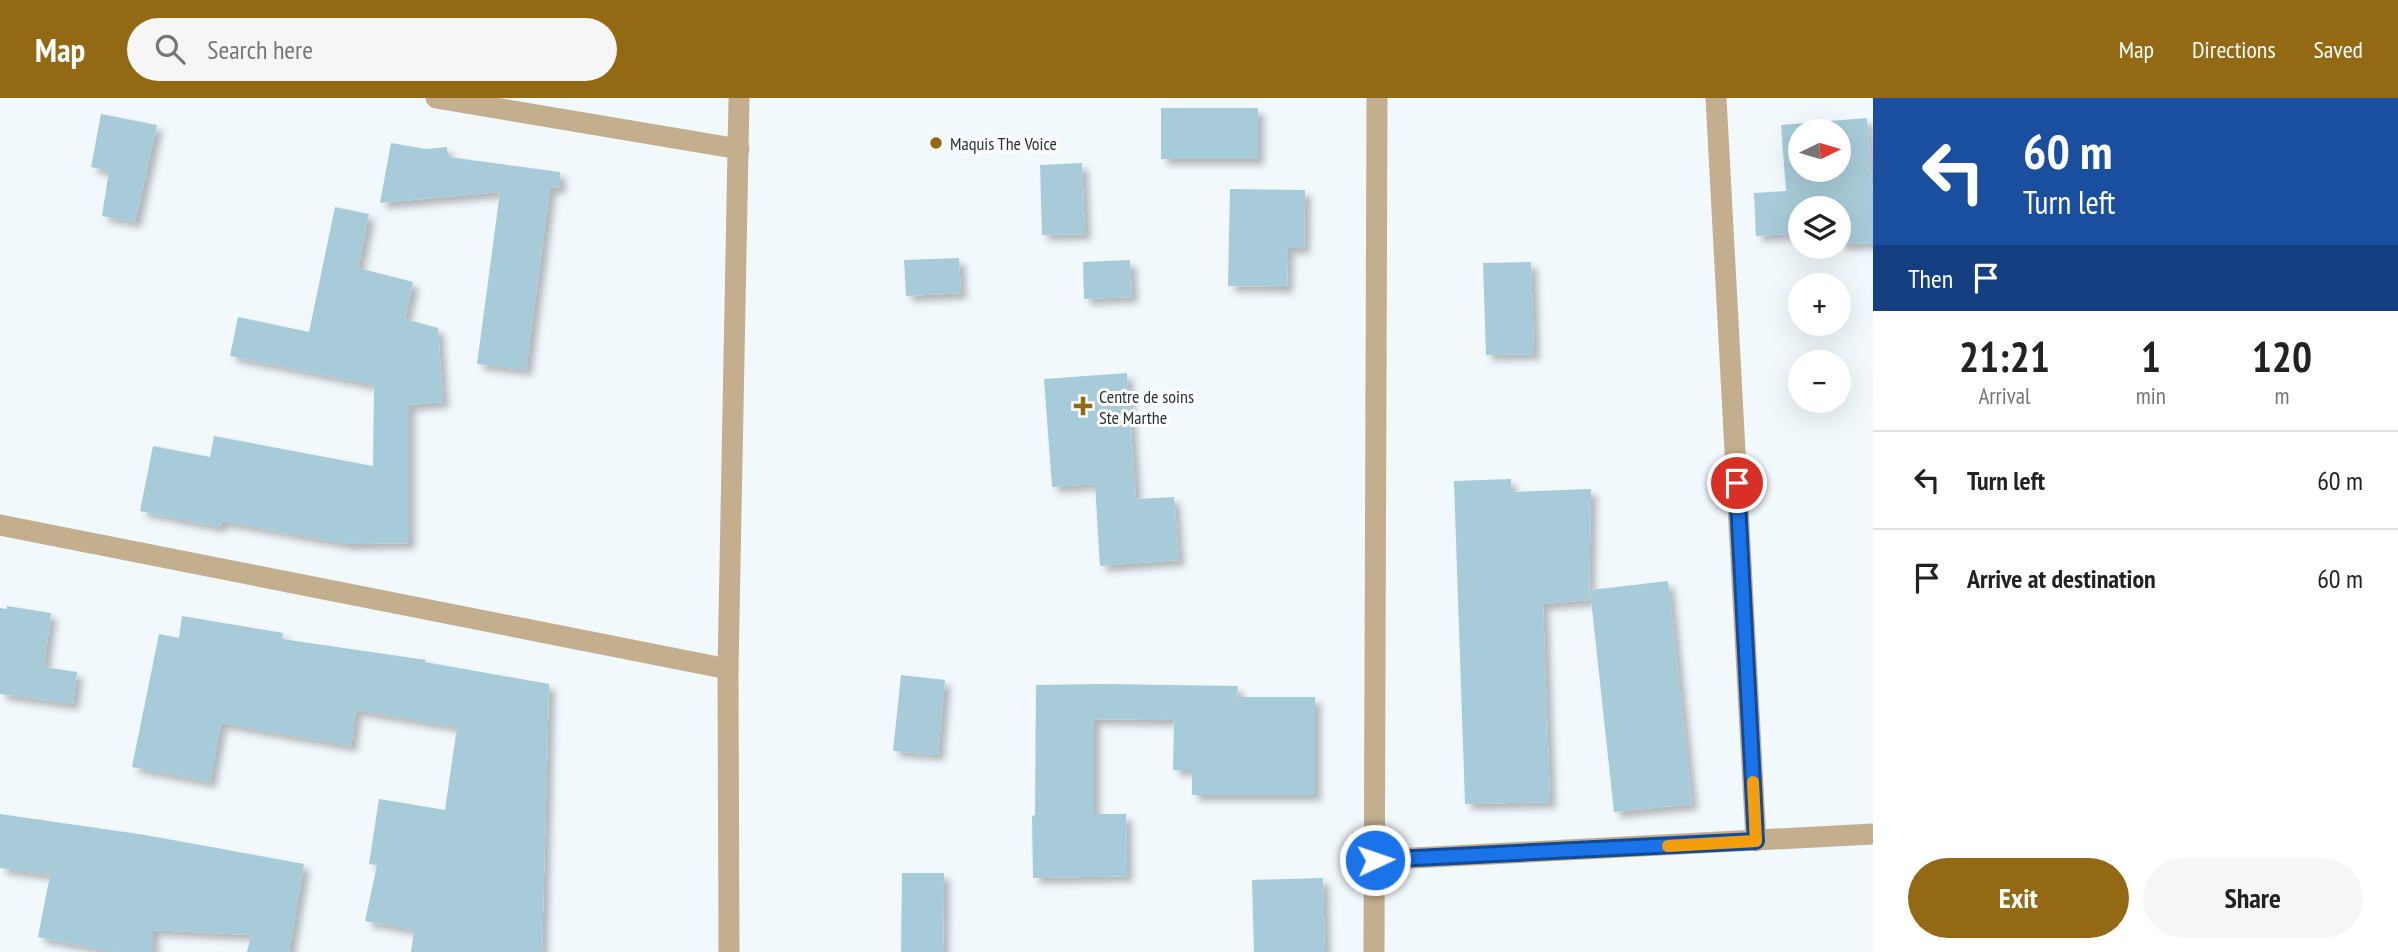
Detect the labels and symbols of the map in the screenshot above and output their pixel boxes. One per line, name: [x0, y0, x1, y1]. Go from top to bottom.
north arrow: [1788, 119, 1852, 182]
place label: Maquis The Voice: [950, 132, 1057, 155]
marker: Maquis The Voice: [928, 135, 944, 151]
place label: Centre de soins Ste Marthe: [1099, 385, 1194, 429]
marker: Centre de soins Ste Marthe: [1073, 396, 1093, 416]
pin: [1707, 453, 1767, 513]
position arrow: [1338, 823, 1412, 897]

